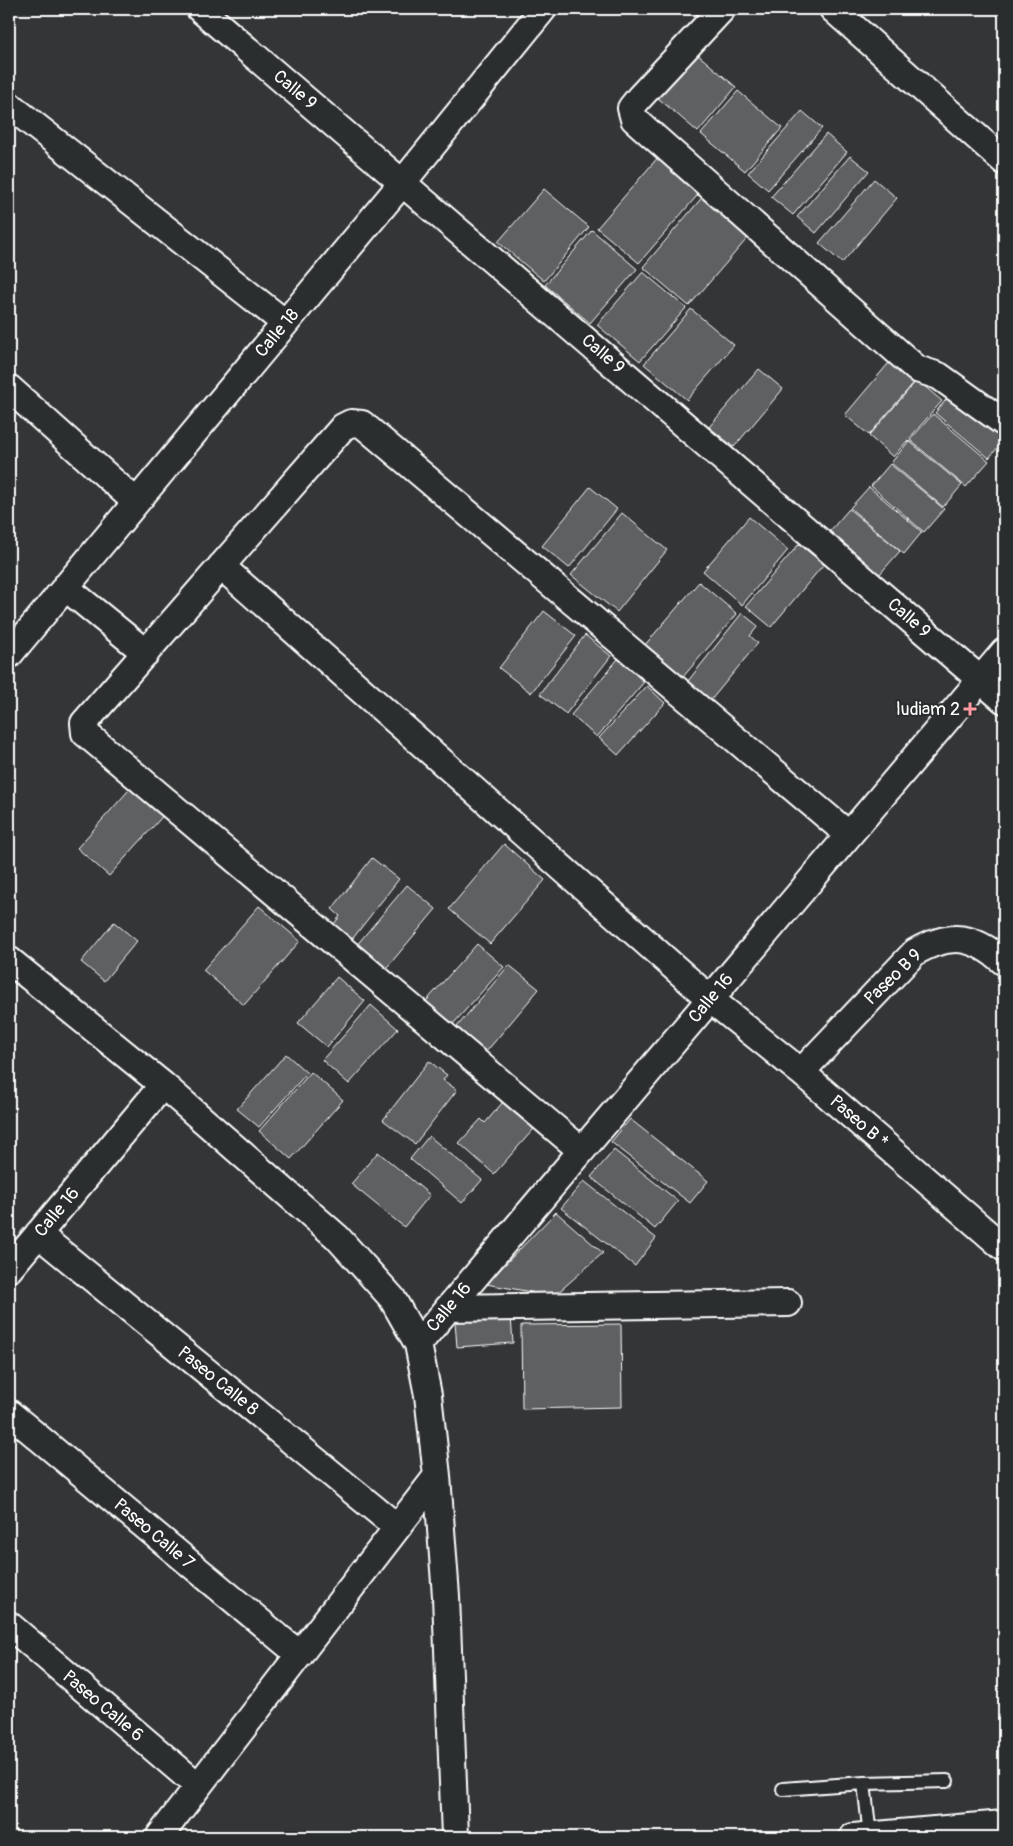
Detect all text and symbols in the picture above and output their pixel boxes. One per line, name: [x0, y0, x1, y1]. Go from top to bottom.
street label: Calle 9: [268, 65, 322, 115]
street label: Calle 18: [250, 304, 304, 362]
street label: Calle 9: [577, 329, 629, 379]
street label: Calle 9: [883, 593, 935, 643]
place label: ludiam 2: [896, 698, 960, 721]
marker: ludiam 2: [964, 703, 976, 715]
street label: Paseo B 9: [859, 944, 927, 1010]
street label: Calle 16: [683, 968, 739, 1028]
street label: Paseo B *: [825, 1090, 893, 1154]
street label: Calle 16: [29, 1182, 85, 1242]
street label: Calle 16: [421, 1277, 477, 1337]
street label: Paseo Calle 8: [173, 1341, 263, 1421]
street label: Paseo Calle 7: [109, 1494, 199, 1575]
street label: Paseo Calle 6: [58, 1665, 148, 1747]

